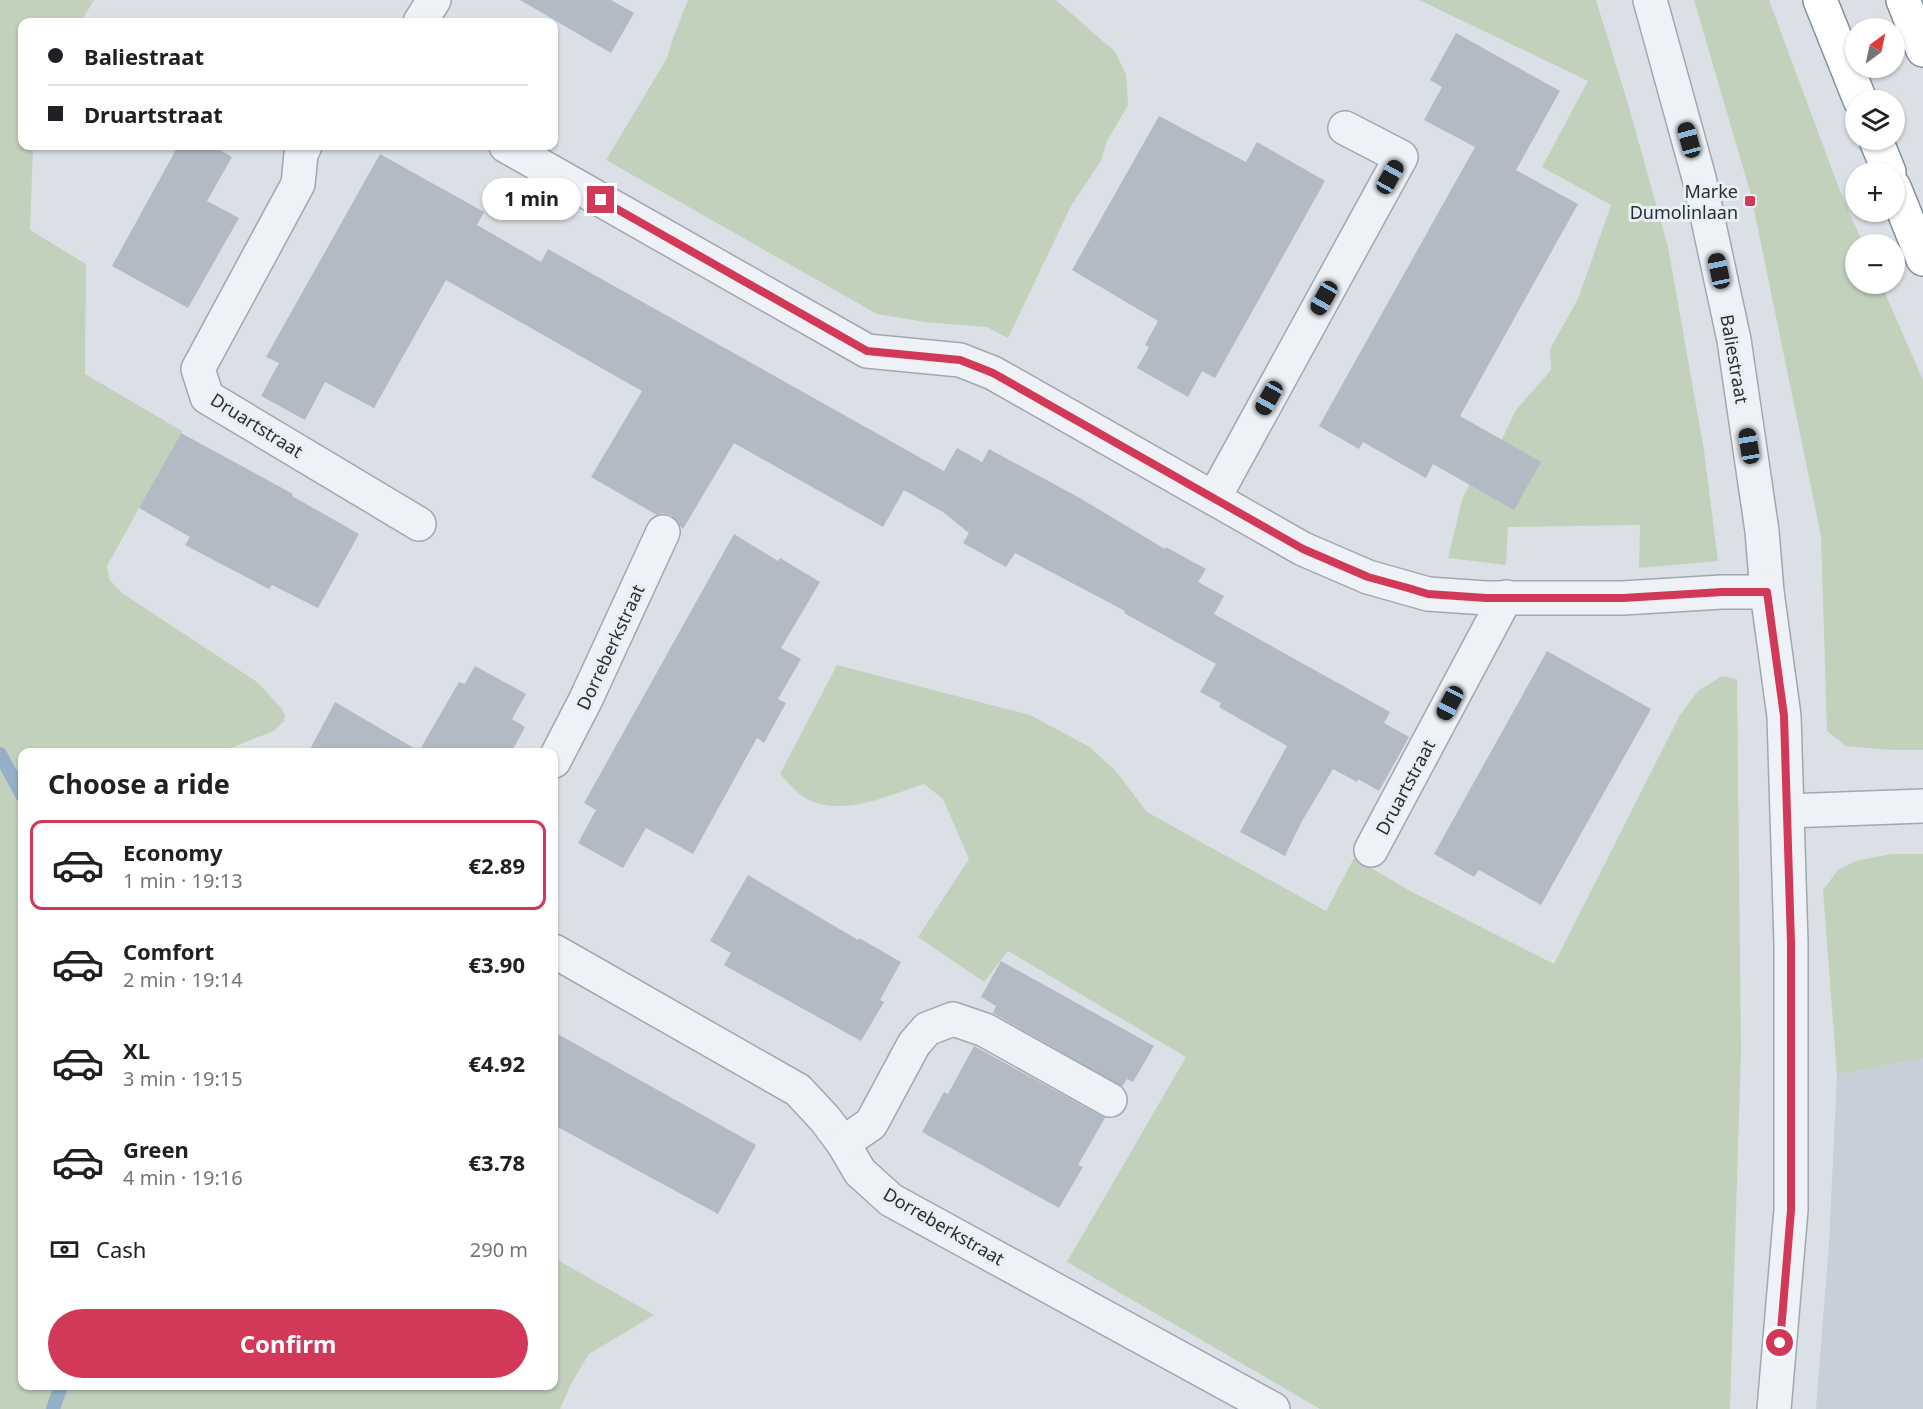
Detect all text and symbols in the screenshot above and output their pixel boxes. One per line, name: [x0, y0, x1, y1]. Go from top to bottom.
north arrow: [1845, 18, 1905, 78]
map controls: [1845, 18, 1905, 294]
text: Baliestraat: [84, 41, 204, 71]
button: layers: [1845, 90, 1905, 150]
text: Druartstraat: [84, 99, 223, 129]
car: [1676, 120, 1702, 160]
car: [1373, 157, 1407, 197]
button: +: [1845, 162, 1905, 222]
callout: 1 min: [481, 179, 580, 221]
place label: Marke Dumolinlaan: [1630, 179, 1738, 224]
text: 1 min: [504, 185, 559, 212]
route end: [587, 186, 614, 213]
marker: Marke Dumolinlaan: [1743, 194, 1757, 208]
button: −: [1845, 234, 1905, 294]
car: [1706, 252, 1732, 290]
car: [1307, 278, 1341, 318]
street label: Baliestraat: [1715, 313, 1755, 406]
car: [1252, 378, 1286, 418]
street label: Druartstraat: [206, 387, 308, 463]
car: [1737, 427, 1761, 465]
street label: Dorreberkstraat: [570, 580, 650, 714]
car: [1434, 683, 1466, 723]
street label: Druartstraat: [1370, 735, 1440, 839]
text: Choose a ride: [48, 765, 230, 802]
text: Economy: [123, 837, 222, 867]
icon: car: [51, 838, 105, 892]
text: €2.89: [468, 850, 525, 880]
text: 1 min · 19:13: [123, 867, 243, 894]
text: Comfort: [123, 936, 214, 966]
icon: car: [51, 937, 105, 991]
text: €3.90: [468, 949, 525, 979]
text: 2 min · 19:14: [123, 966, 243, 993]
text: XL: [123, 1035, 150, 1065]
icon: car: [51, 1036, 105, 1090]
text: €4.92: [468, 1048, 525, 1078]
text: 3 min · 19:15: [123, 1065, 243, 1092]
text: Green: [123, 1134, 189, 1164]
icon: car: [51, 1135, 105, 1189]
text: €3.78: [468, 1147, 525, 1177]
text: 4 min · 19:16: [123, 1164, 243, 1191]
street label: Dorreberkstraat: [879, 1182, 1009, 1271]
icon: cash: [48, 1233, 81, 1266]
text: Cash: [96, 1234, 146, 1264]
text: 290 m: [470, 1236, 528, 1263]
button: Confirm: [48, 1309, 528, 1378]
route start: [1766, 1329, 1793, 1356]

